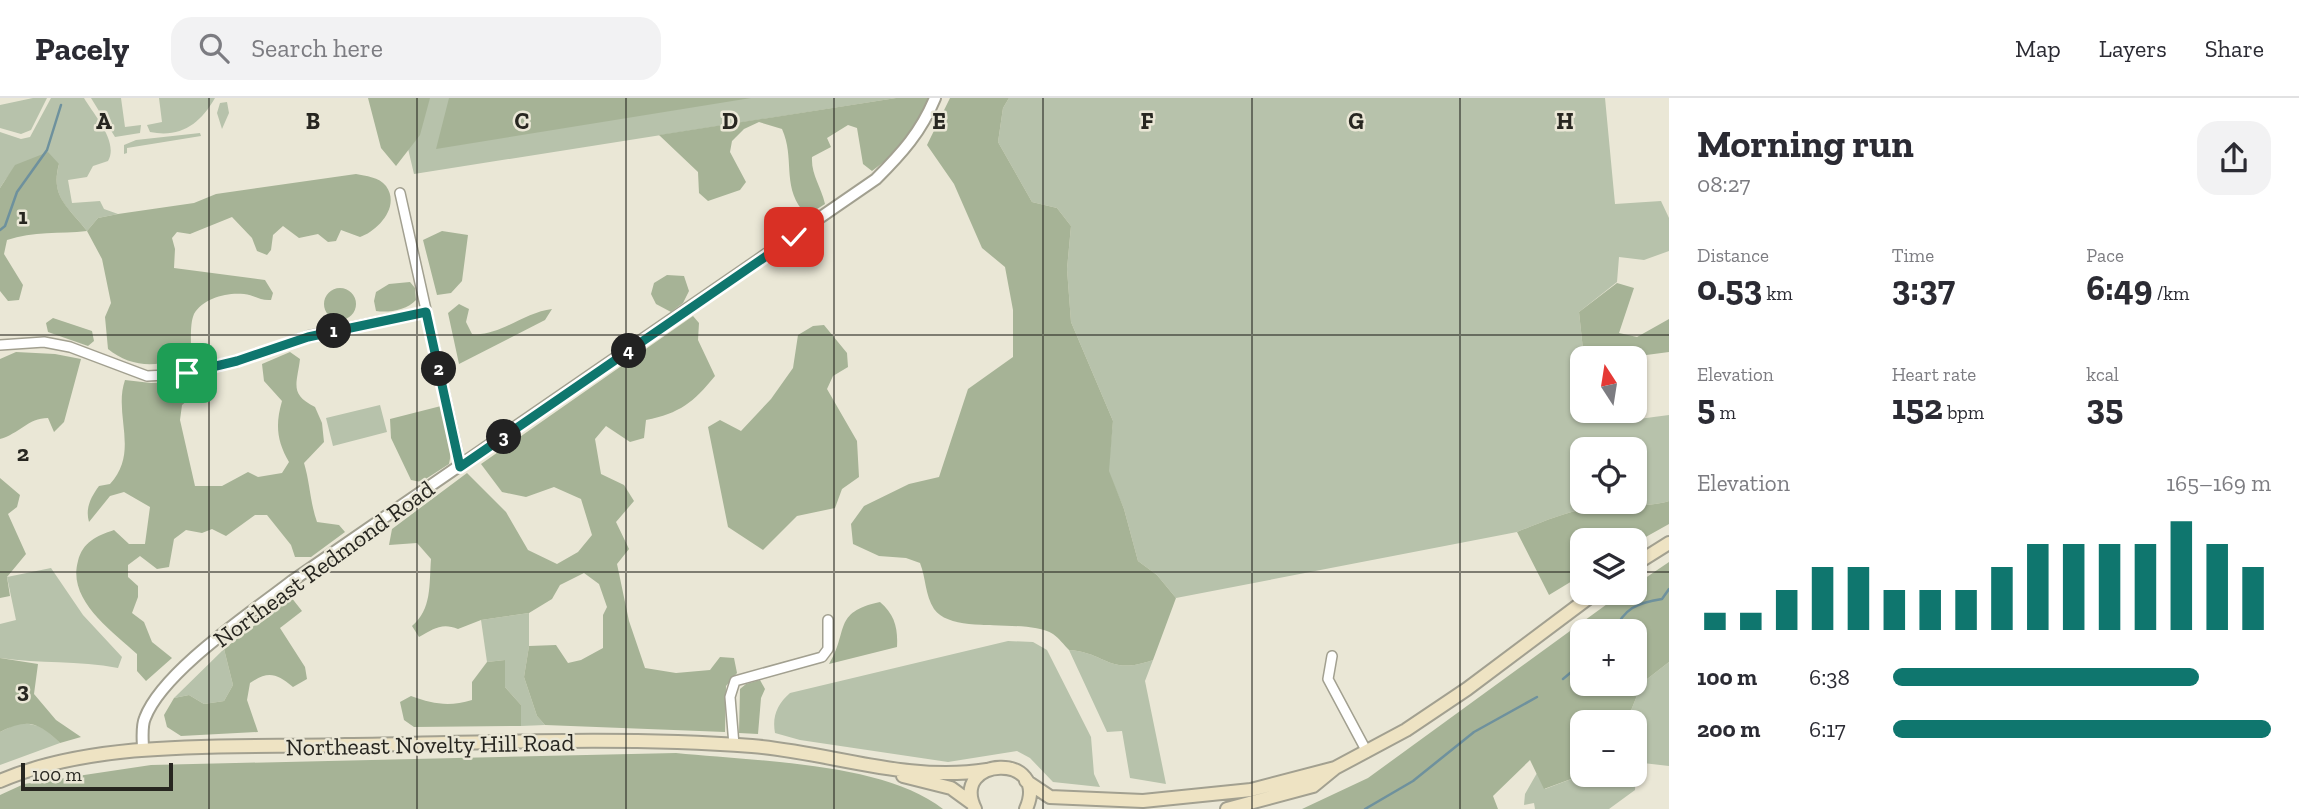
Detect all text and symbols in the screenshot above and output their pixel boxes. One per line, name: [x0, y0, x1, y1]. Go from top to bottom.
search box: [171, 17, 661, 80]
text: Pacely: [35, 29, 129, 68]
icon: search: [195, 29, 233, 67]
text: Search here: [251, 32, 383, 64]
text: Map: [2015, 34, 2061, 63]
text: Layers: [2099, 34, 2167, 63]
text: Share: [2205, 34, 2264, 63]
text: A: [96, 107, 112, 135]
text: B: [306, 107, 320, 135]
text: C: [515, 107, 529, 135]
text: D: [722, 107, 738, 135]
text: E: [932, 107, 946, 135]
text: F: [1140, 107, 1154, 135]
text: G: [1348, 107, 1364, 135]
text: H: [1556, 107, 1574, 135]
text: Morning run: [1697, 121, 1914, 167]
button: share: [2197, 121, 2271, 195]
text: 08:27: [1697, 170, 1750, 198]
text: 1: [18, 202, 28, 230]
pin: [764, 207, 824, 267]
icon: check: [775, 218, 813, 256]
text: Distance: [1697, 244, 1769, 267]
text: Time: [1892, 244, 1934, 267]
text: Pace: [2086, 244, 2124, 267]
text: 0.53: [1697, 267, 1762, 309]
text: 3:37: [1892, 267, 1955, 309]
text: 6:49: [2086, 267, 2152, 309]
text: km: [1762, 282, 1793, 305]
text: /km: [2152, 282, 2189, 305]
pin: 1: [316, 314, 352, 348]
text: 1: [330, 319, 337, 342]
pin: 4: [612, 334, 646, 368]
text: 4: [623, 339, 634, 362]
pin: [157, 343, 217, 403]
north arrow: [1570, 346, 1647, 424]
map controls: [1570, 346, 1647, 787]
pin: 2: [422, 352, 457, 386]
icon: arrive: [168, 354, 206, 392]
text: 2: [433, 357, 444, 380]
text: Elevation: [1697, 363, 1774, 386]
text: Heart rate: [1892, 363, 1976, 386]
text: kcal: [2086, 363, 2119, 386]
text: 5: [1697, 386, 1715, 428]
text: 152: [1892, 386, 1943, 428]
text: 35: [2086, 386, 2123, 428]
text: m: [1715, 401, 1736, 424]
text: bpm: [1943, 401, 1984, 424]
pin: 3: [486, 420, 522, 454]
text: 3: [498, 425, 509, 448]
button: locate: [1570, 437, 1647, 514]
text: 2: [17, 439, 29, 467]
text: Elevation: [1697, 469, 1790, 497]
text: 165–169 m: [2166, 469, 2271, 497]
street label: Northeast Redmond Road: [208, 474, 440, 653]
button: layers: [1570, 528, 1647, 605]
button: +: [1570, 619, 1647, 696]
text: 100 m: [1697, 663, 1757, 691]
text: 6:38: [1809, 663, 1850, 691]
text: 3: [17, 676, 29, 704]
button: −: [1570, 710, 1647, 787]
text: 200 m: [1697, 715, 1760, 743]
text: 6:17: [1809, 715, 1846, 743]
street label: Northeast Novelty Hill Road: [285, 727, 575, 762]
scale bar: [21, 760, 173, 792]
text: 100 m: [32, 763, 82, 786]

